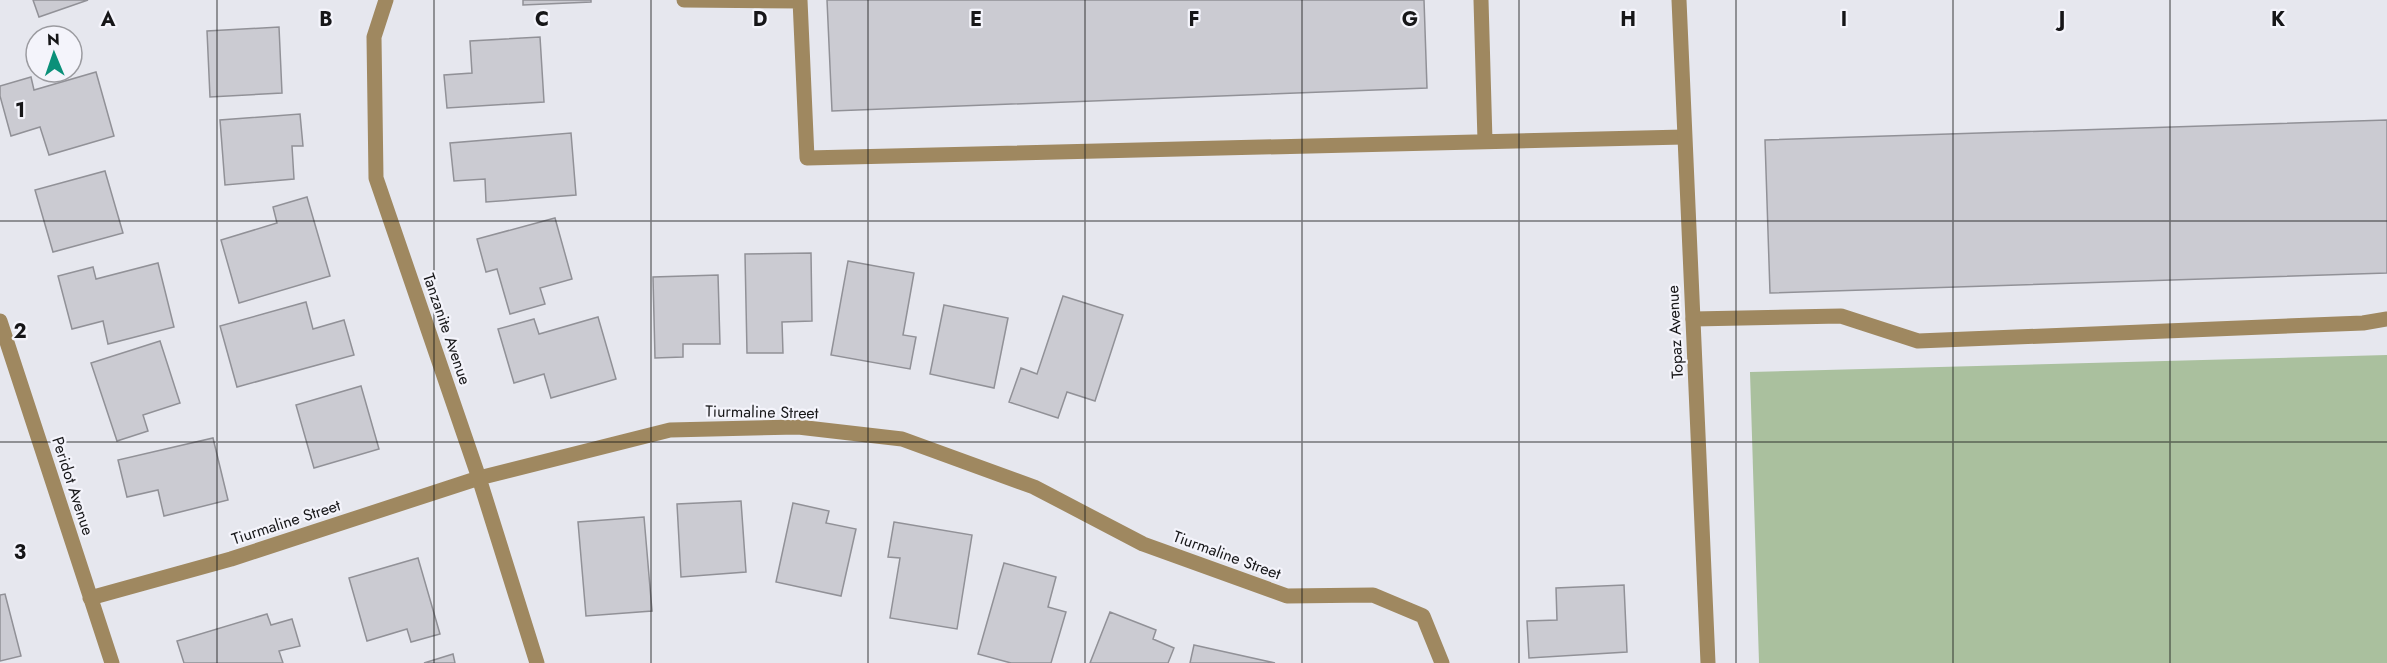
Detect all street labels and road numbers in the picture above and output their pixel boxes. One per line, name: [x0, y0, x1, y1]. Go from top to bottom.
street label: Tanzanite Avenue: [417, 270, 477, 388]
street label: Topaz Avenue: [1661, 285, 1689, 379]
street label: Tiurmaline Street: [705, 400, 819, 424]
street label: Peridot Avenue: [46, 434, 100, 538]
street label: Tiurmaline Street: [229, 494, 343, 550]
street label: Tiurmaline Street: [1170, 525, 1284, 585]

